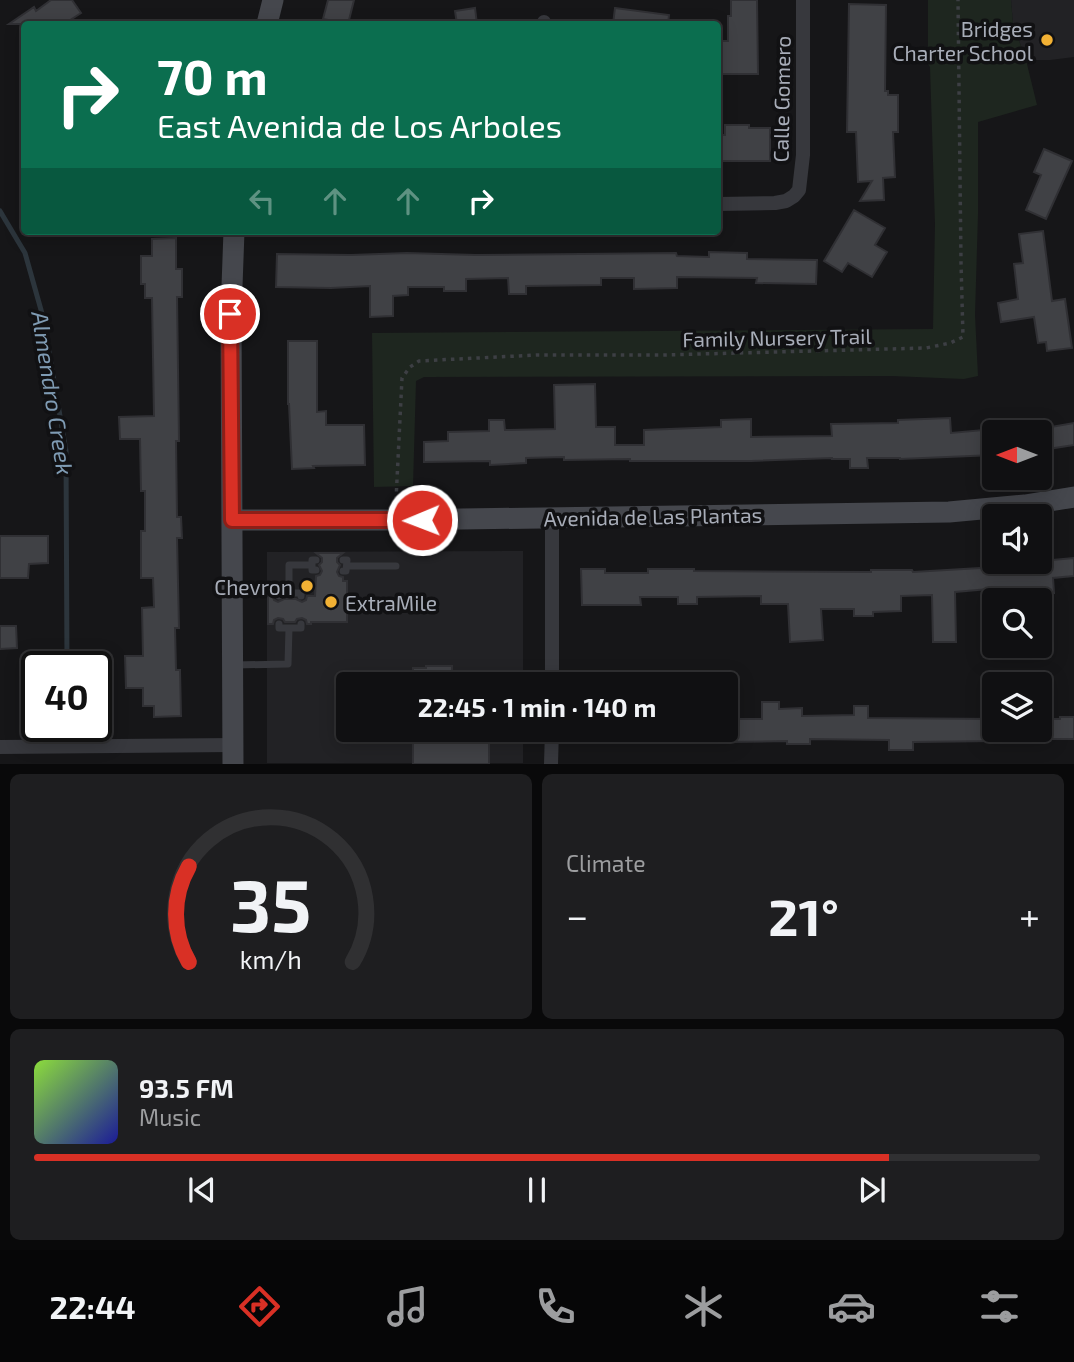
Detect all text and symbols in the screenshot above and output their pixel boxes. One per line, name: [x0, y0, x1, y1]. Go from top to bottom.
place label: Bridges Charter School: [893, 16, 1034, 65]
marker: Bridges Charter School: [1039, 32, 1055, 48]
street label: Calle Gomero: [767, 35, 795, 163]
text: 70 m: [157, 46, 268, 105]
icon: right: [42, 49, 133, 140]
text: East Avenida de Los Arboles: [157, 106, 562, 144]
icon: left: [243, 182, 281, 220]
icon: ahead: [316, 182, 354, 220]
icon: ahead: [389, 182, 427, 220]
icon: right: [462, 182, 500, 220]
pin: [200, 284, 260, 344]
icon: arrive: [211, 295, 249, 333]
water label: Almendro Creek: [26, 308, 80, 477]
street label: Family Nursery Trail: [682, 323, 873, 351]
north arrow: [982, 420, 1052, 490]
map controls: [982, 420, 1052, 742]
position arrow: [385, 483, 459, 557]
street label: Avenida de Las Plantas: [543, 502, 763, 530]
button: sound: [982, 504, 1052, 574]
place label: Chevron: [214, 574, 293, 599]
marker: Chevron: [299, 578, 315, 594]
button: search: [982, 588, 1052, 658]
place label: ExtraMile: [345, 590, 437, 615]
marker: ExtraMile: [323, 594, 339, 610]
speed limit sign: 40: [21, 651, 112, 742]
button: layers: [982, 672, 1052, 742]
text: 22:45 · 1 min · 140 m: [418, 691, 656, 722]
text: Climate: [566, 849, 646, 877]
text: 35: [230, 860, 312, 948]
text: 21°: [768, 884, 839, 946]
text: −: [566, 892, 588, 938]
text: +: [1019, 892, 1040, 938]
text: km/h: [240, 944, 302, 974]
text: 93.5 FM: [139, 1072, 234, 1103]
text: Music: [139, 1103, 201, 1131]
icon: previous: [183, 1171, 221, 1209]
icon: pause: [518, 1171, 556, 1209]
icon: next: [853, 1171, 891, 1209]
icon: directions: [235, 1282, 284, 1331]
icon: music: [383, 1282, 432, 1331]
icon: phone: [531, 1282, 580, 1331]
icon: climate: [679, 1282, 728, 1331]
icon: car: [827, 1282, 876, 1331]
icon: filters: [975, 1282, 1024, 1331]
text: 22:44: [50, 1287, 136, 1325]

